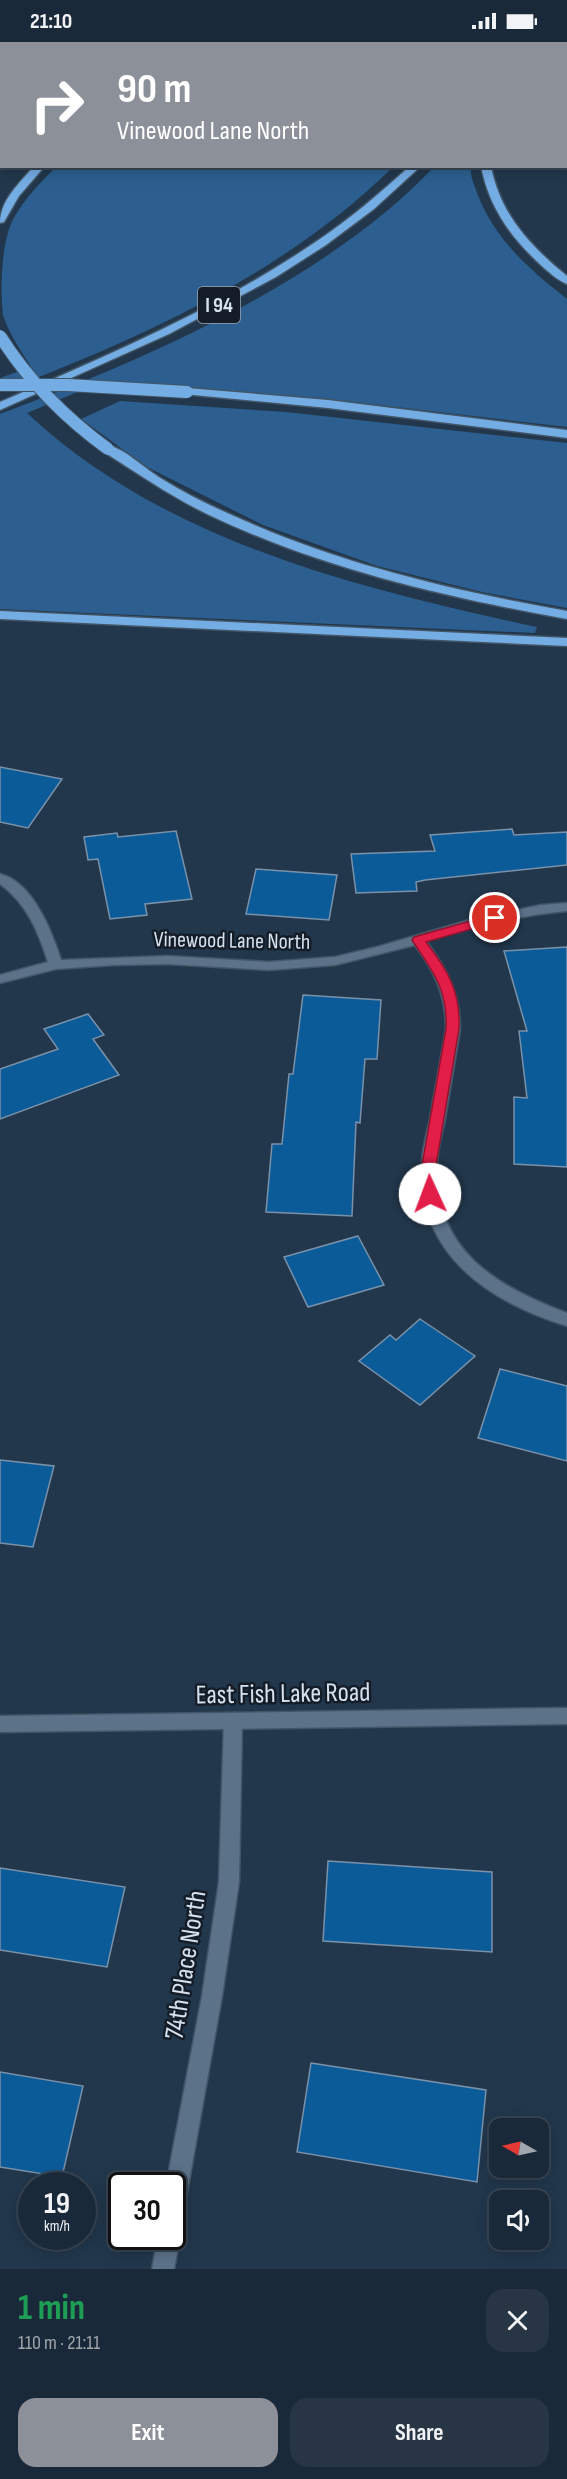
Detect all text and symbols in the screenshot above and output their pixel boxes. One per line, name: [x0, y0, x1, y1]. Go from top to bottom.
text: 21:10: [30, 8, 72, 35]
text: 90 m: [117, 64, 191, 115]
icon: right: [18, 66, 96, 144]
text: Vinewood Lane North: [117, 115, 309, 147]
road number: I 94: [198, 287, 240, 323]
pin: [469, 892, 520, 943]
icon: arrive: [478, 901, 511, 934]
street label: Vinewood Lane North: [153, 926, 311, 956]
position arrow: [398, 1162, 462, 1226]
street label: East Fish Lake Road: [195, 1676, 371, 1712]
street label: 74th Place North: [158, 1888, 214, 2042]
north arrow: [489, 2118, 549, 2178]
map controls: [489, 2118, 549, 2250]
speed limit sign: 30: [108, 2172, 186, 2250]
text: 19: [44, 2186, 70, 2222]
button: sound: [489, 2190, 549, 2250]
text: km/h: [44, 2217, 70, 2236]
text: 1 min: [18, 2287, 85, 2330]
button: close: [486, 2289, 549, 2352]
text: 110 m · 21:11: [18, 2331, 100, 2355]
button: Exit: [18, 2398, 278, 2467]
button: Share: [290, 2398, 549, 2467]

